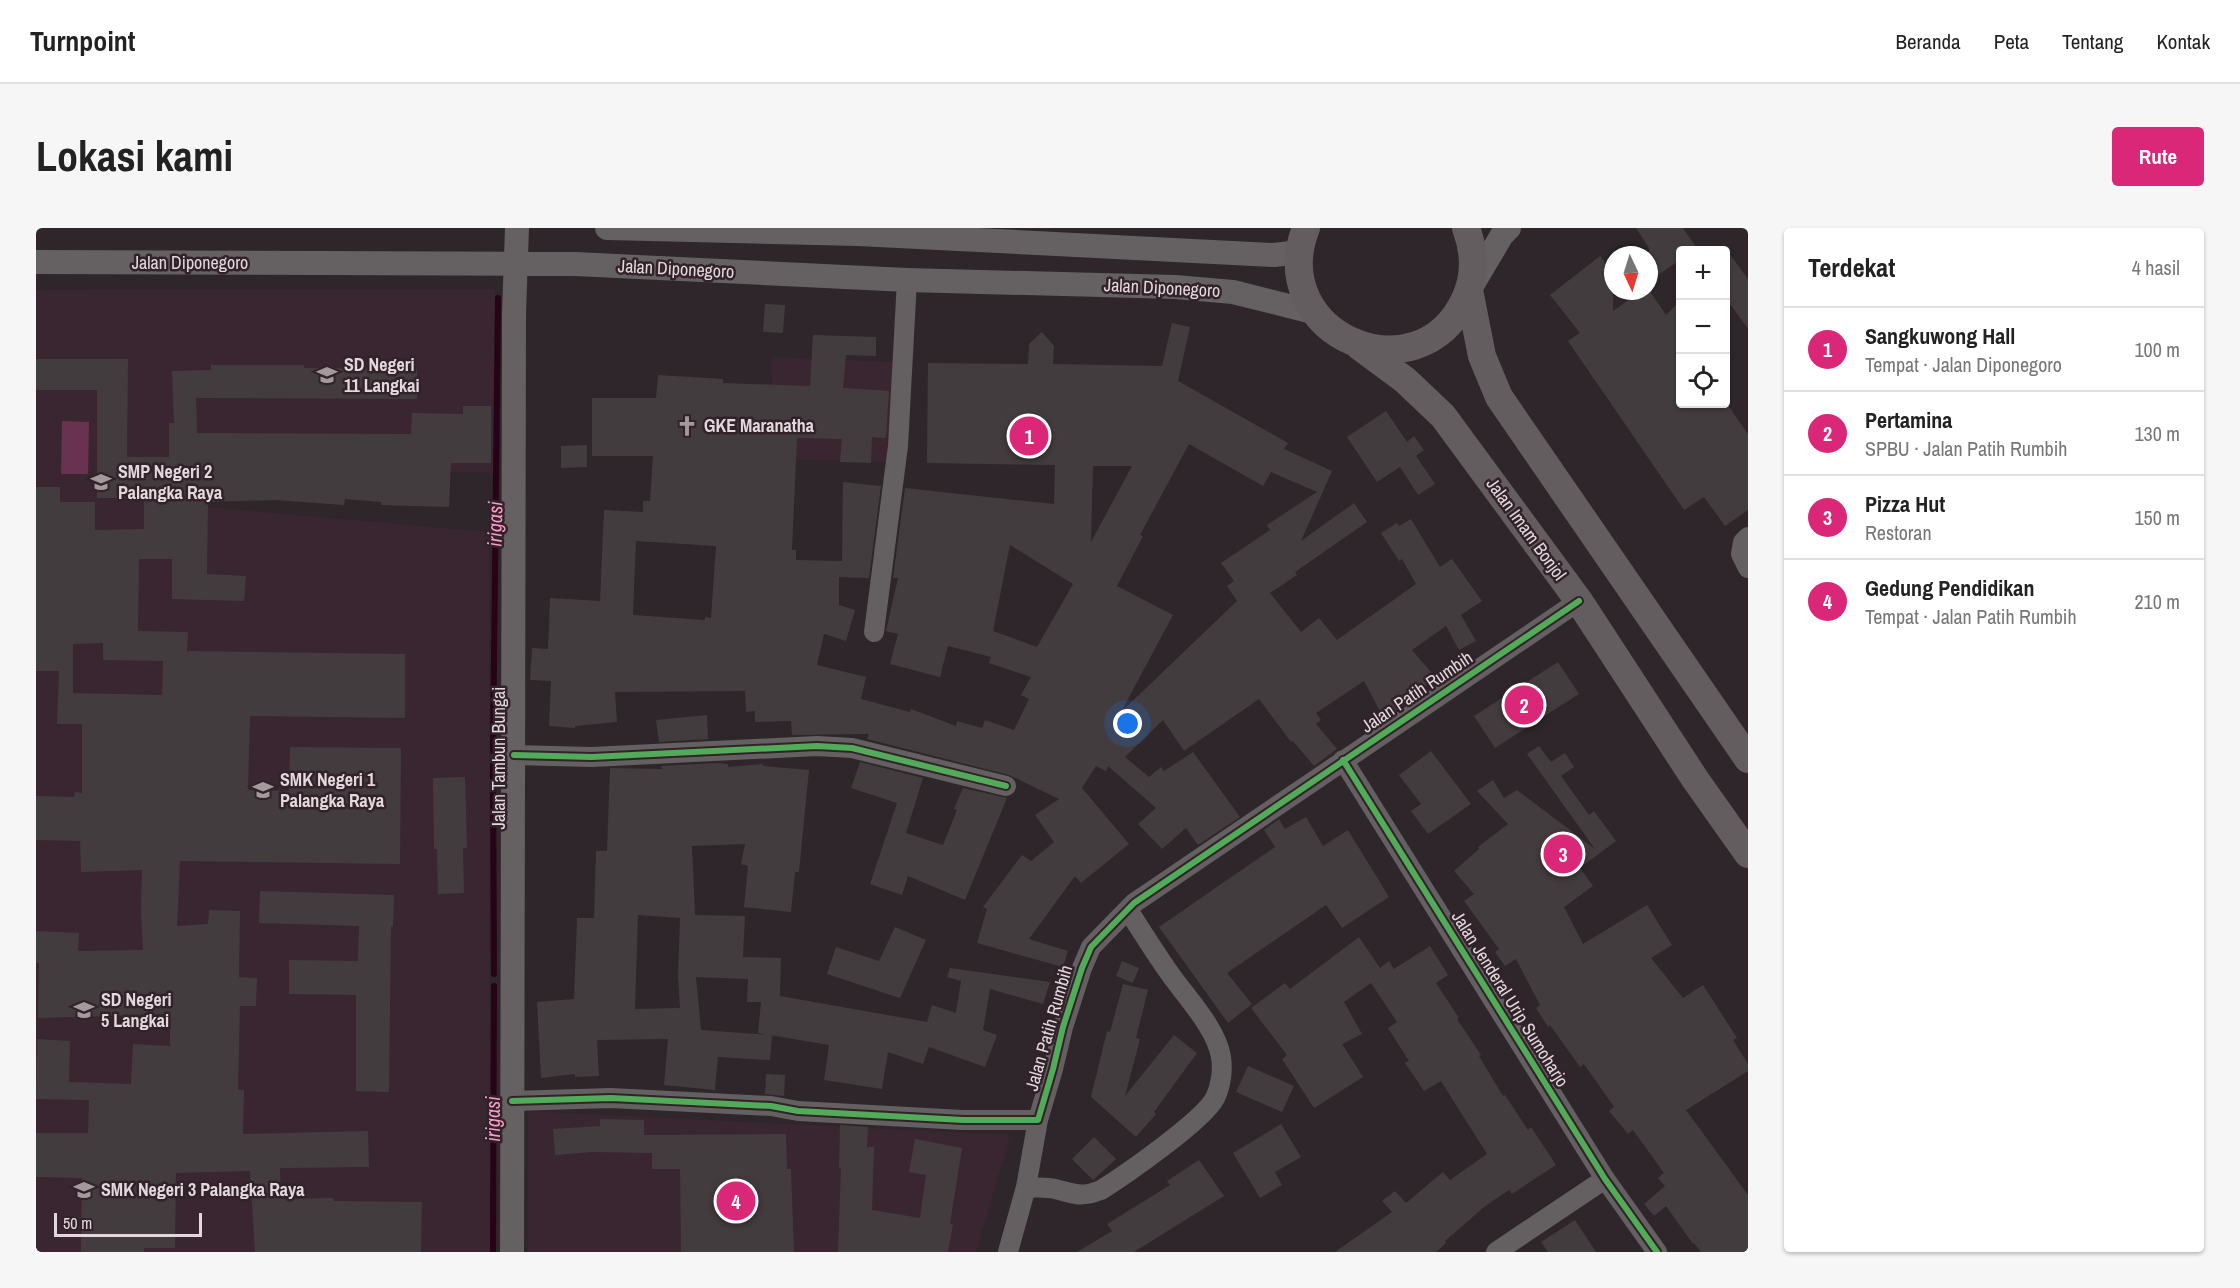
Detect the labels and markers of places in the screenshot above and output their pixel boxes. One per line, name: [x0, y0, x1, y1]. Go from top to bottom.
place label: SD Negeri 11 Langkai: [344, 352, 420, 398]
school or university icon: SD Negeri 11 Langkai: [315, 363, 339, 387]
place label: GKE Maranatha: [704, 413, 815, 438]
church icon: GKE Maranatha: [675, 414, 699, 438]
pin: 1: [1010, 414, 1048, 458]
place label: SMP Negeri 2 Palangka Raya: [118, 459, 223, 505]
school or university icon: SMP Negeri 2 Palangka Raya: [89, 470, 113, 494]
pin: 2: [1504, 682, 1544, 728]
place label: SMK Negeri 1 Palangka Raya: [280, 767, 385, 813]
school or university icon: SMK Negeri 1 Palangka Raya: [251, 778, 275, 802]
pin: 3: [1544, 832, 1582, 876]
place label: SD Negeri 5 Langkai: [101, 987, 172, 1033]
school or university icon: SD Negeri 5 Langkai: [72, 998, 96, 1022]
place label: SMK Negeri 3 Palangka Raya: [101, 1177, 305, 1202]
school or university icon: SMK Negeri 3 Palangka Raya: [72, 1178, 96, 1202]
pin: 4: [716, 1178, 756, 1224]

